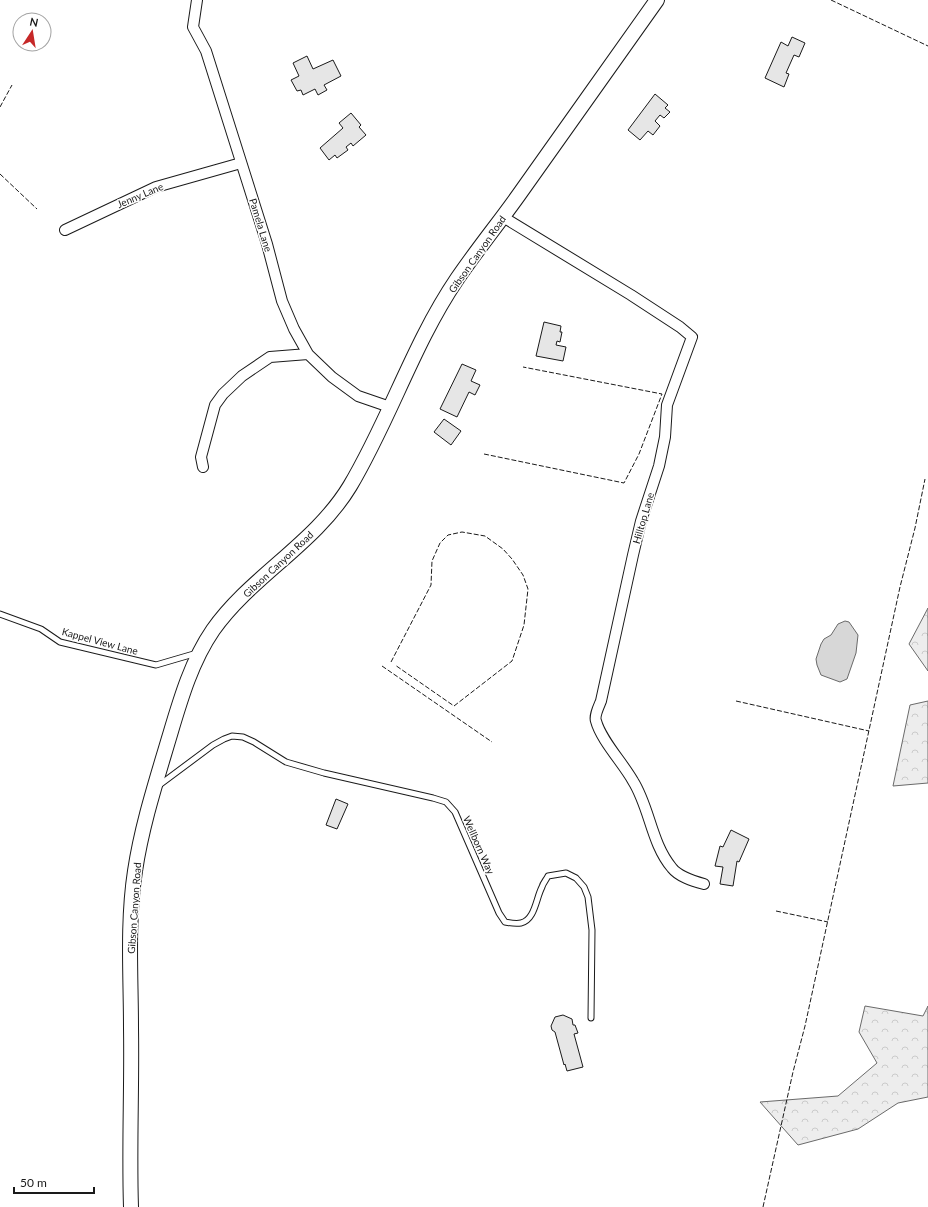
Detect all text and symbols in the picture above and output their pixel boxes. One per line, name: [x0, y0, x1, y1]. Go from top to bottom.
north arrow: [12, 12, 52, 52]
text: N: [29, 14, 40, 29]
street label: Jenny Lane: [115, 180, 165, 210]
street label: Pamela Lane: [247, 197, 275, 253]
street label: Gibson Canyon Road: [446, 213, 508, 295]
street label: Hilltop Lane: [630, 491, 656, 545]
street label: Gibson Canyon Road: [240, 528, 316, 600]
street label: Kappel View Lane: [61, 625, 139, 657]
street label: Wellborn Way: [461, 814, 498, 877]
street label: Gibson Canyon Road: [125, 862, 143, 954]
scale bar: [14, 1169, 94, 1195]
text: 50 m: [20, 1175, 47, 1190]

